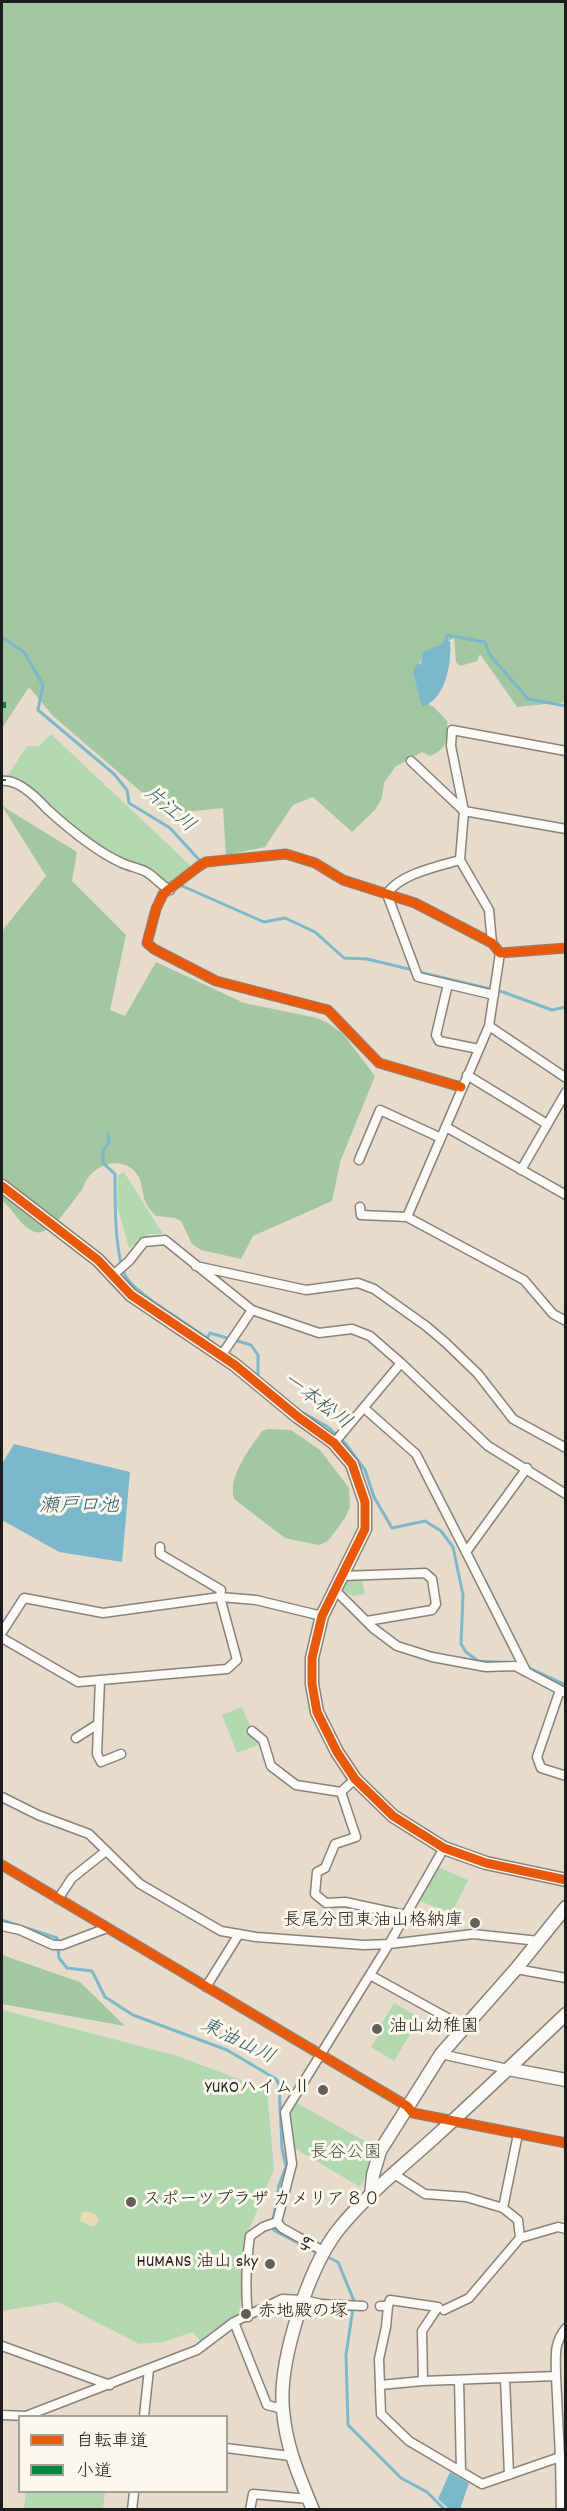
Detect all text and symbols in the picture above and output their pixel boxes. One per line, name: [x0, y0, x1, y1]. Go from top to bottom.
water label: 片江川: [137, 783, 199, 839]
water label: 一本松川: [277, 1369, 355, 1437]
water label: 瀬戸口池: [39, 1496, 119, 1520]
place label: 長尾分団東油山格納庫: [283, 1912, 463, 1934]
marker: 長尾分団東油山格納庫: [468, 1916, 482, 1930]
water label: 東油山川: [196, 2015, 278, 2071]
place label: 油山幼稚園: [389, 2018, 479, 2040]
marker: 油山幼稚園: [370, 2022, 384, 2036]
place label: YUKOハイムⅡ: [205, 2079, 311, 2101]
marker: YUKOハイムⅡ: [316, 2083, 330, 2097]
park label: 長谷公園: [310, 2144, 382, 2166]
place label: スポーツプラザ カメリア８０: [143, 2191, 381, 2213]
marker: スポーツプラザ カメリア８０: [124, 2195, 138, 2209]
street label: 49: [296, 2233, 322, 2257]
place label: HUMANS 油山 sky: [136, 2253, 258, 2275]
marker: HUMANS 油山 sky: [263, 2257, 277, 2271]
place label: 赤地殿の塚: [258, 2303, 348, 2325]
marker: 赤地殿の塚: [239, 2307, 253, 2321]
legend: [18, 2415, 228, 2493]
text: 自転車道: [76, 2430, 148, 2455]
text: 小道: [76, 2460, 112, 2485]

